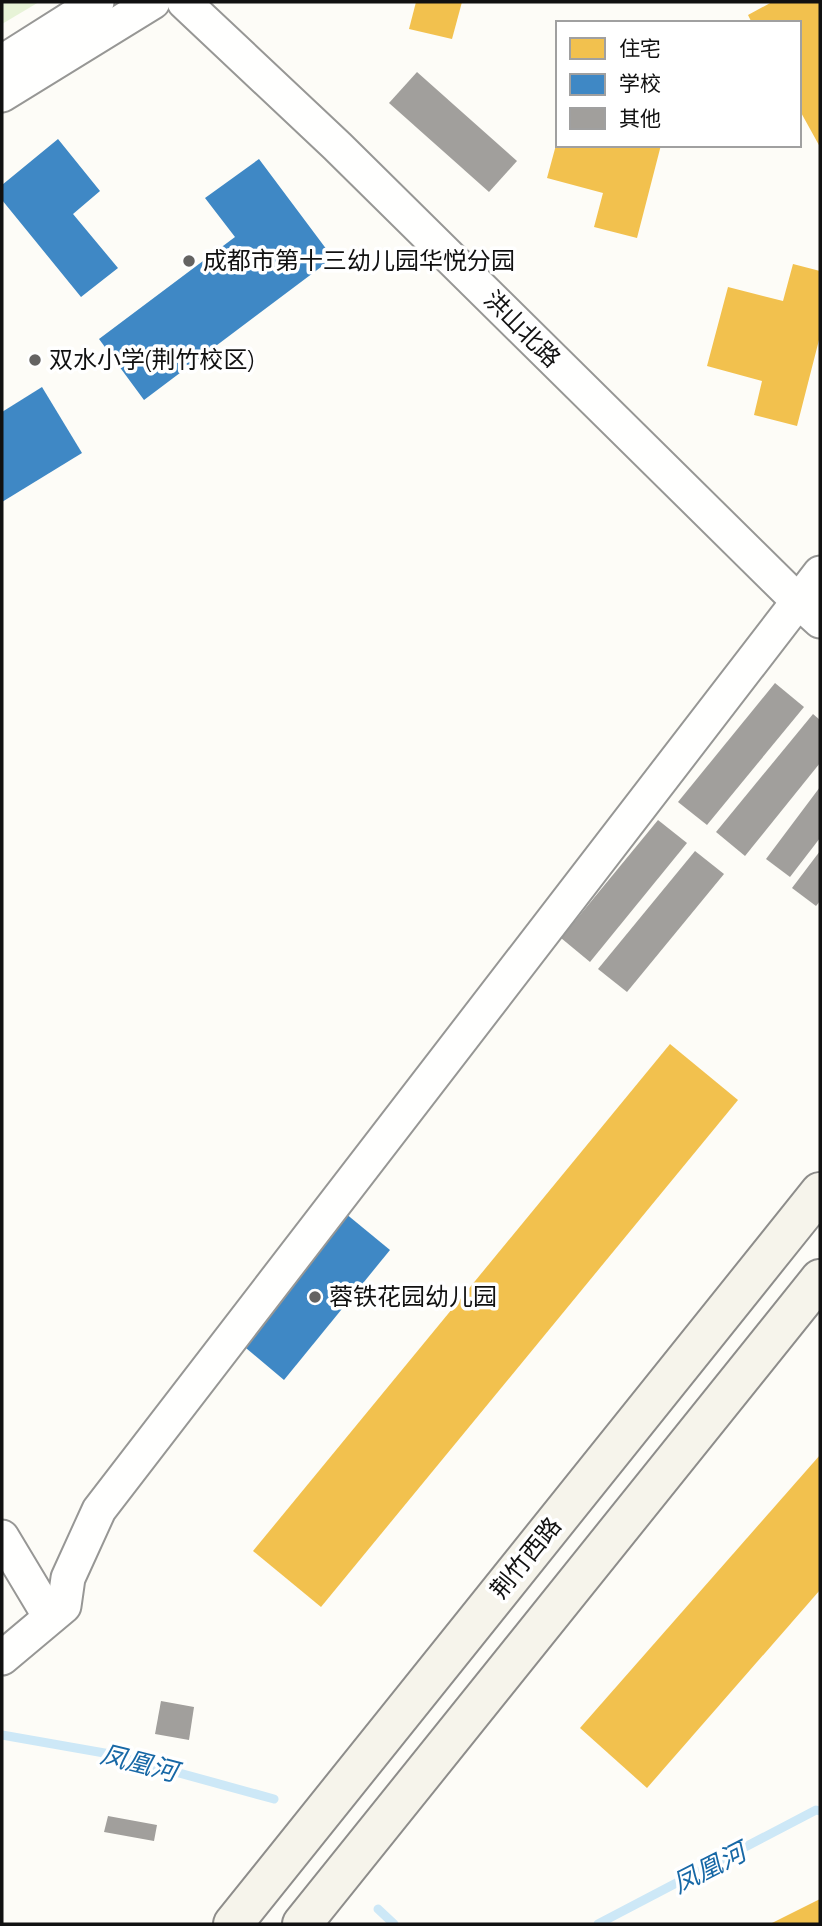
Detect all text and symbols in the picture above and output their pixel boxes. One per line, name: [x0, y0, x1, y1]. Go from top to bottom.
legend: [556, 21, 801, 147]
text: 住宅: [619, 36, 661, 61]
text: 学校: [619, 71, 661, 96]
text: 其他: [619, 106, 661, 131]
place label: 成都市第十三幼儿园华悦分园: [203, 246, 515, 275]
marker: 成都市第十三幼儿园华悦分园: [181, 253, 197, 269]
street label: 洪山北路: [478, 284, 567, 373]
place label: 双水小学(荆竹校区): [49, 345, 254, 374]
marker: 双水小学(荆竹校区): [27, 352, 43, 368]
place label: 蓉铁花园幼儿园: [329, 1282, 497, 1311]
marker: 蓉铁花园幼儿园: [307, 1289, 323, 1305]
street label: 荆竹西路: [484, 1511, 567, 1604]
water label: 凤凰河: [97, 1738, 186, 1789]
water label: 凤凰河: [667, 1834, 755, 1900]

